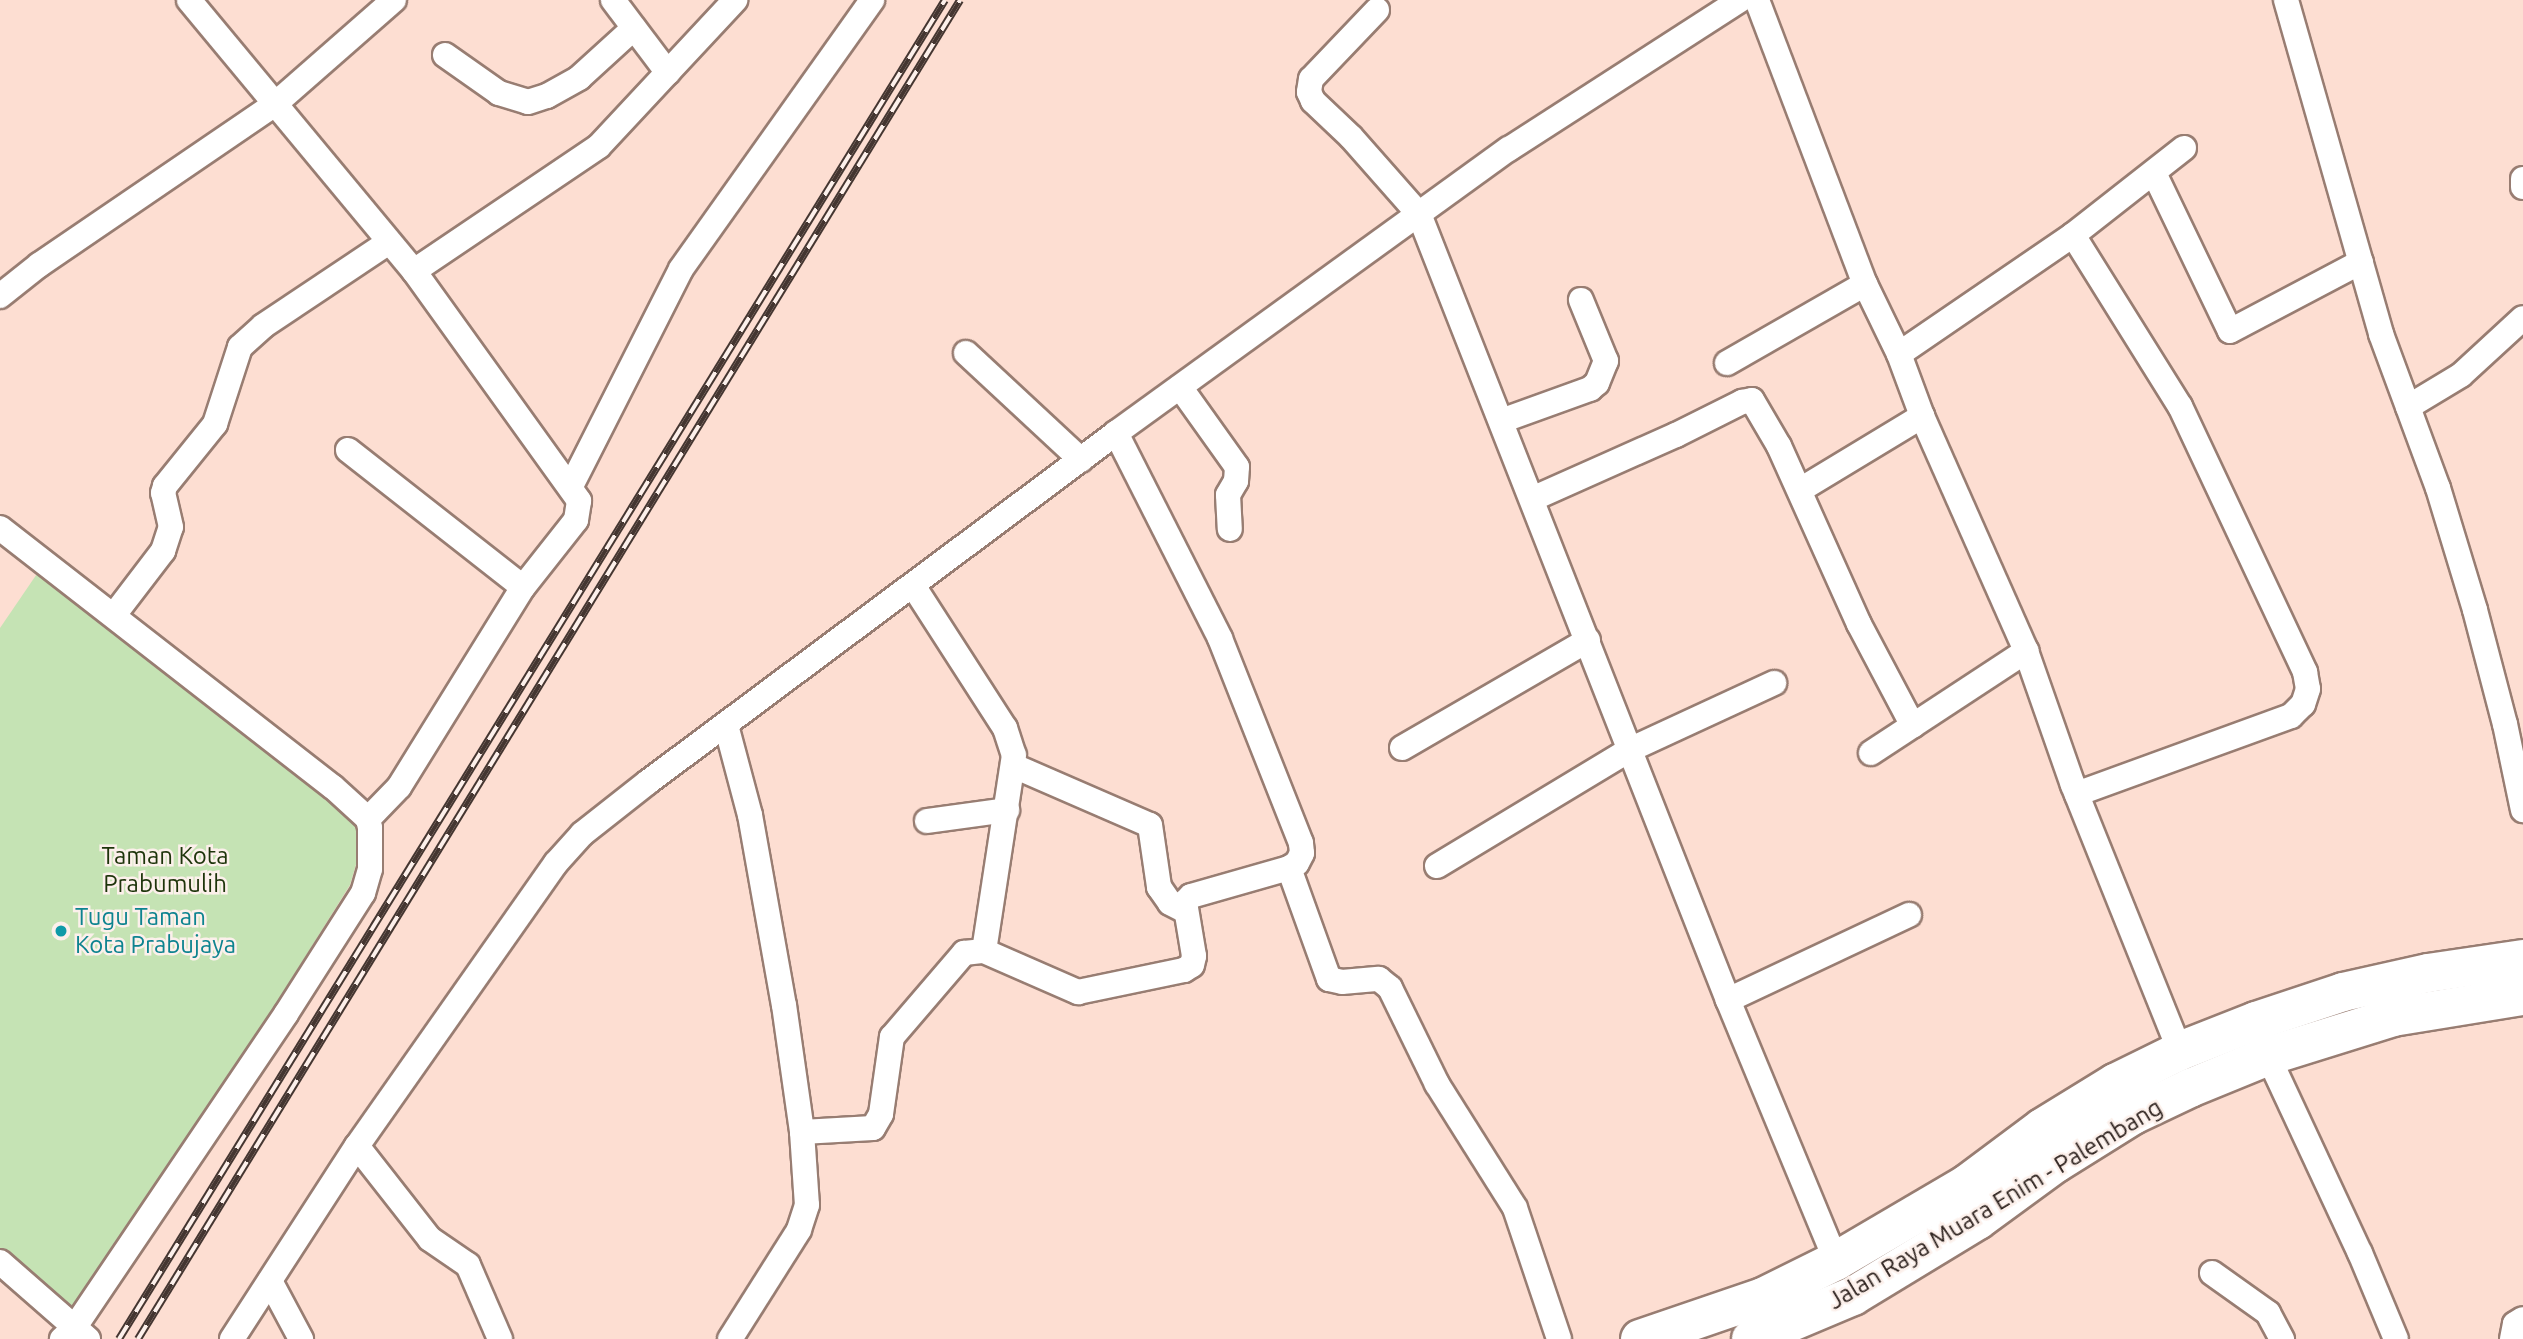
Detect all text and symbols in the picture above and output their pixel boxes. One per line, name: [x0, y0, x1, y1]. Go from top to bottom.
park label: Taman Kota Prabumulih: [101, 842, 229, 898]
place label: Tugu Taman Kota Prabujaya: [75, 903, 236, 959]
marker: Tugu Taman Kota Prabujaya: [53, 923, 69, 939]
street label: Jalan Raya Muara Enim - Palembang: [1823, 1093, 2167, 1315]

